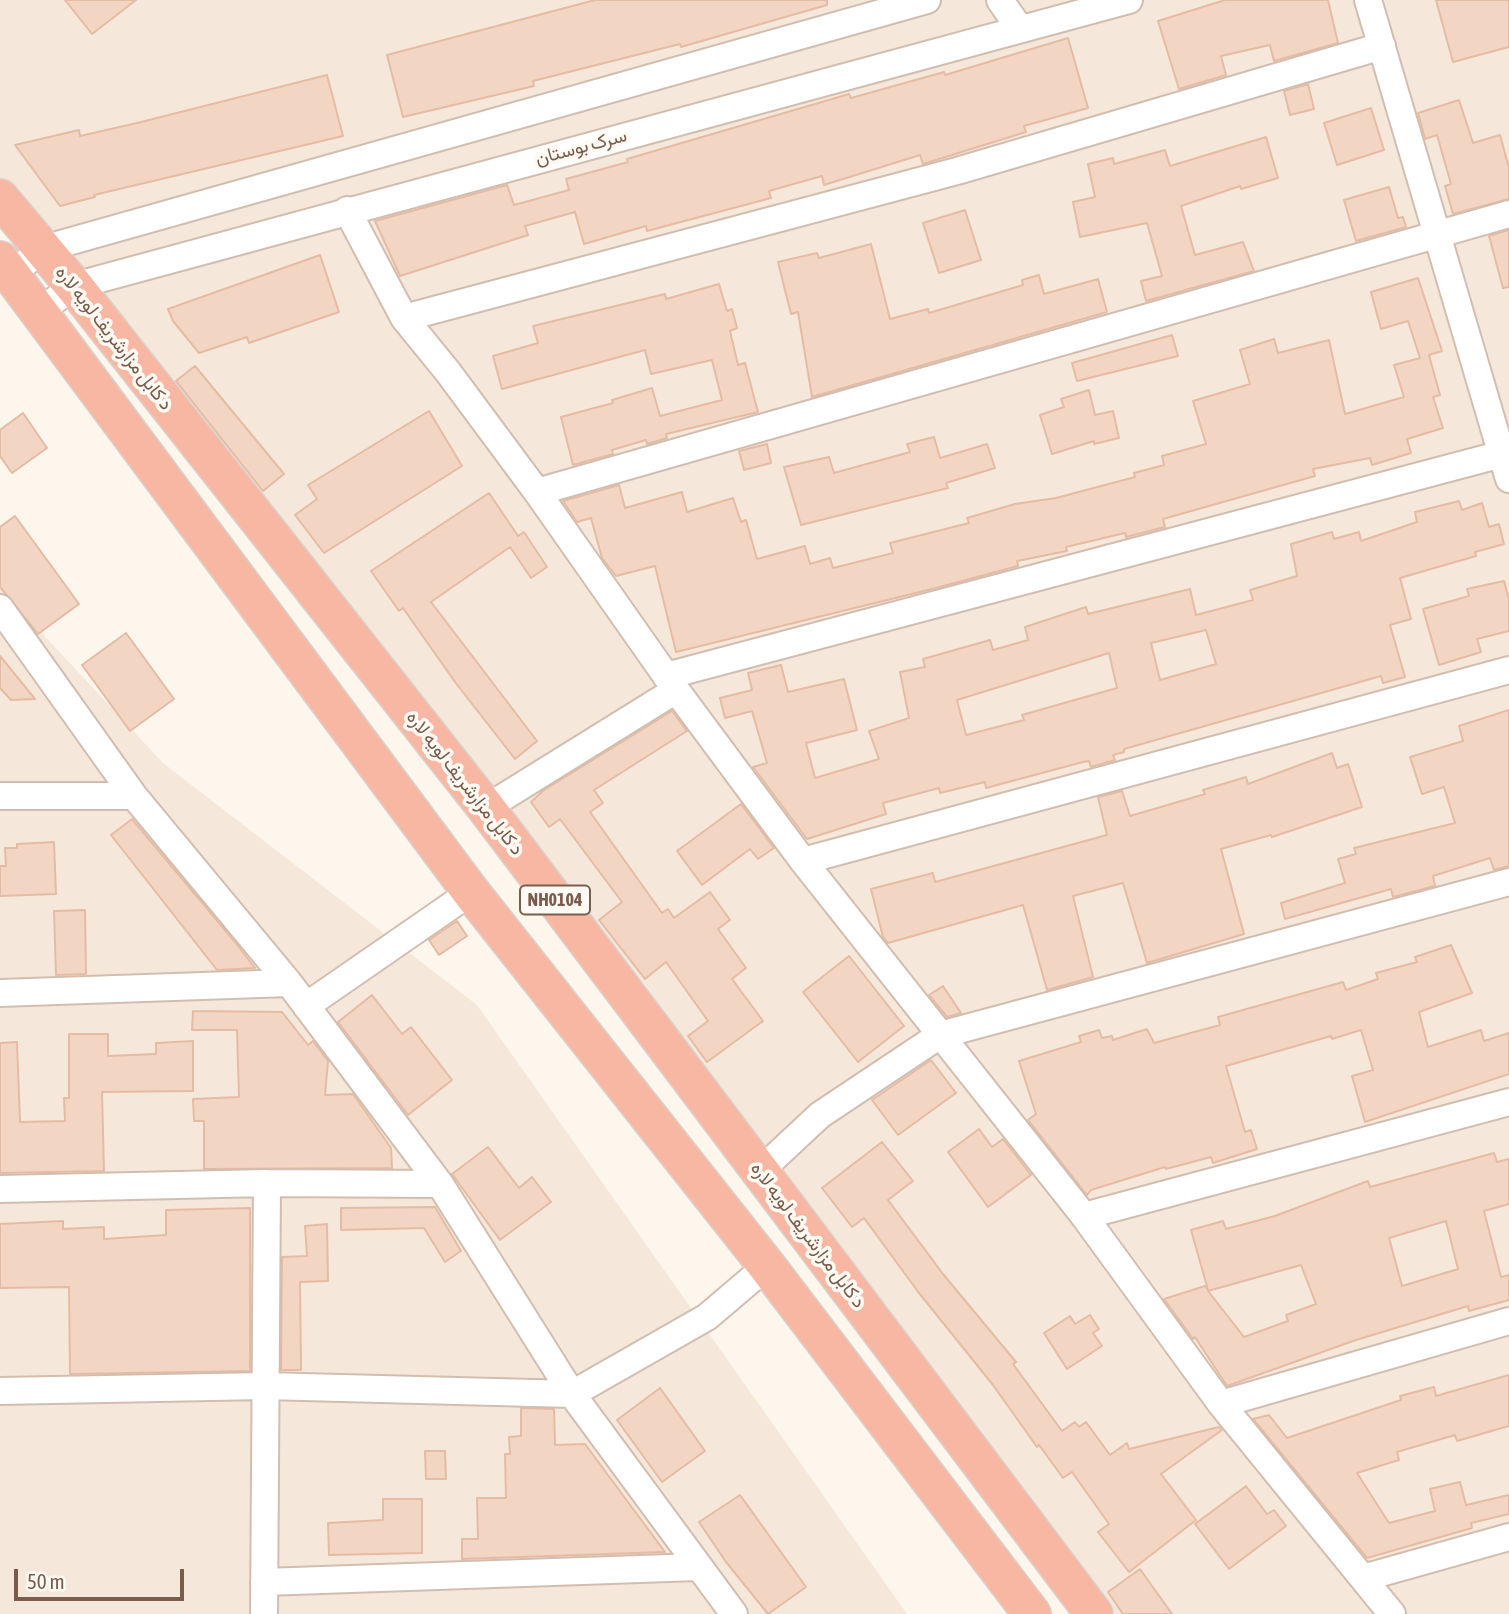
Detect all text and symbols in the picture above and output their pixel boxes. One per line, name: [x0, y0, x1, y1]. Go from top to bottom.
street label: سرک بوستان: [533, 124, 629, 170]
street label: د کابل مزارشریف لویه لاره: [51, 261, 177, 415]
street label: د کابل مزارشریف لویه لاره: [402, 706, 528, 860]
road number: NH0104: [520, 886, 590, 915]
street label: د کابل مزارشریف لویه لاره: [746, 1157, 870, 1313]
scale bar: [18, 1554, 187, 1598]
text: 50 m: [27, 1569, 65, 1593]

